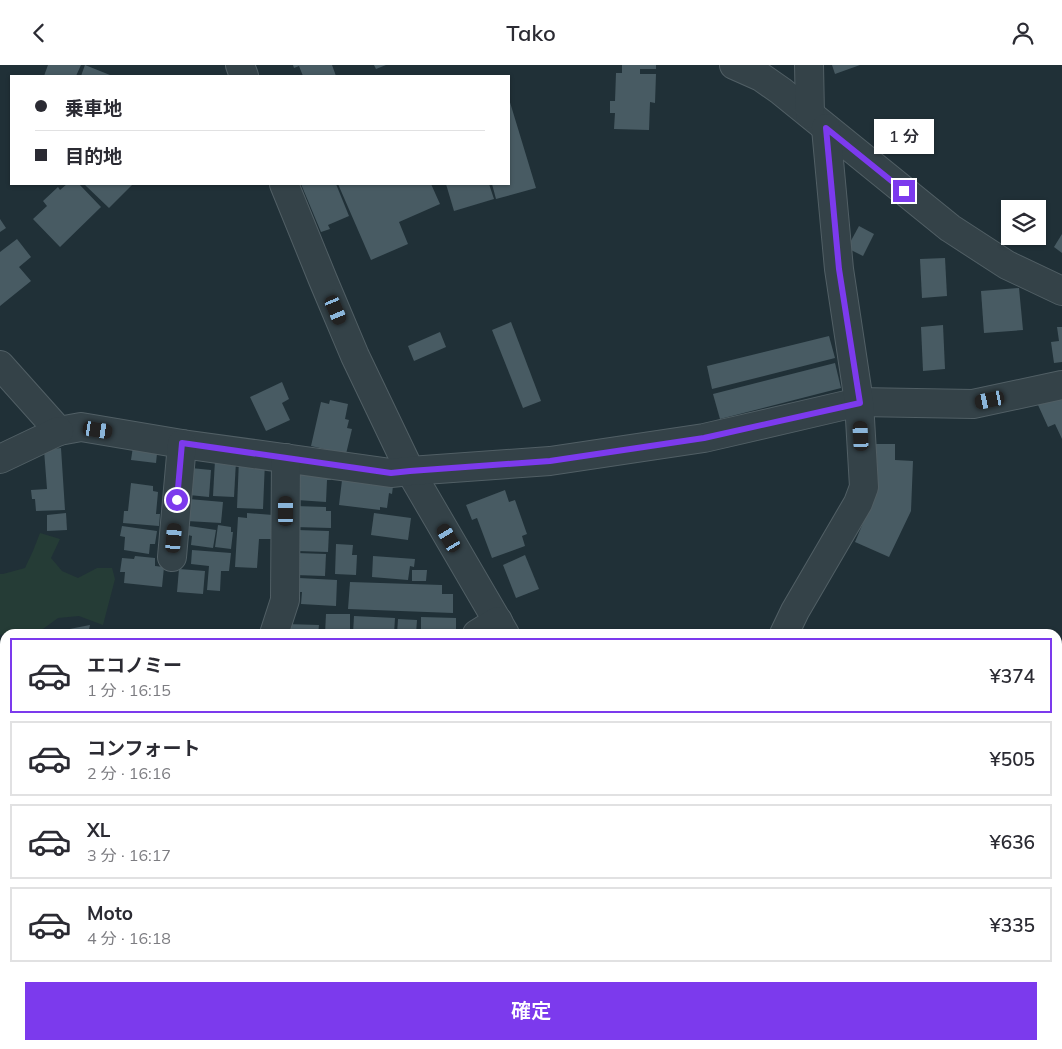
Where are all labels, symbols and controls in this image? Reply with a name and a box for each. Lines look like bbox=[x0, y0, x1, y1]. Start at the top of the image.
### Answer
icon: back bbox=[25, 19, 53, 47]
text: Tako bbox=[506, 19, 556, 47]
icon: person bbox=[1009, 19, 1037, 47]
text: 乗車地 bbox=[65, 96, 122, 120]
callout: 1 分 bbox=[874, 119, 934, 153]
text: 1 分 bbox=[889, 126, 919, 146]
text: 目的地 bbox=[65, 144, 122, 168]
route end bbox=[893, 180, 915, 202]
map controls bbox=[1001, 200, 1046, 245]
button: layers bbox=[1001, 200, 1046, 245]
car bbox=[323, 293, 348, 327]
car bbox=[973, 390, 1006, 410]
car bbox=[82, 420, 113, 440]
car bbox=[852, 421, 869, 451]
route start bbox=[166, 489, 188, 511]
car bbox=[278, 496, 293, 526]
car bbox=[434, 521, 463, 555]
car bbox=[165, 522, 182, 554]
icon: car bbox=[27, 653, 72, 698]
text: エコノミー bbox=[87, 653, 182, 677]
text: ¥374 bbox=[989, 664, 1035, 688]
text: 1 分 · 16:15 bbox=[87, 680, 171, 700]
icon: car bbox=[27, 736, 72, 781]
text: コンフォート bbox=[87, 736, 200, 760]
text: ¥505 bbox=[989, 747, 1035, 771]
text: 2 分 · 16:16 bbox=[87, 763, 171, 783]
text: XL bbox=[87, 818, 110, 842]
icon: car bbox=[27, 819, 72, 864]
text: ¥636 bbox=[989, 830, 1035, 854]
text: 3 分 · 16:17 bbox=[87, 845, 171, 865]
text: Moto bbox=[87, 901, 133, 925]
icon: car bbox=[27, 902, 72, 947]
text: ¥335 bbox=[989, 913, 1035, 937]
text: 4 分 · 16:18 bbox=[87, 928, 171, 948]
button: 確定 bbox=[25, 982, 1037, 1040]

